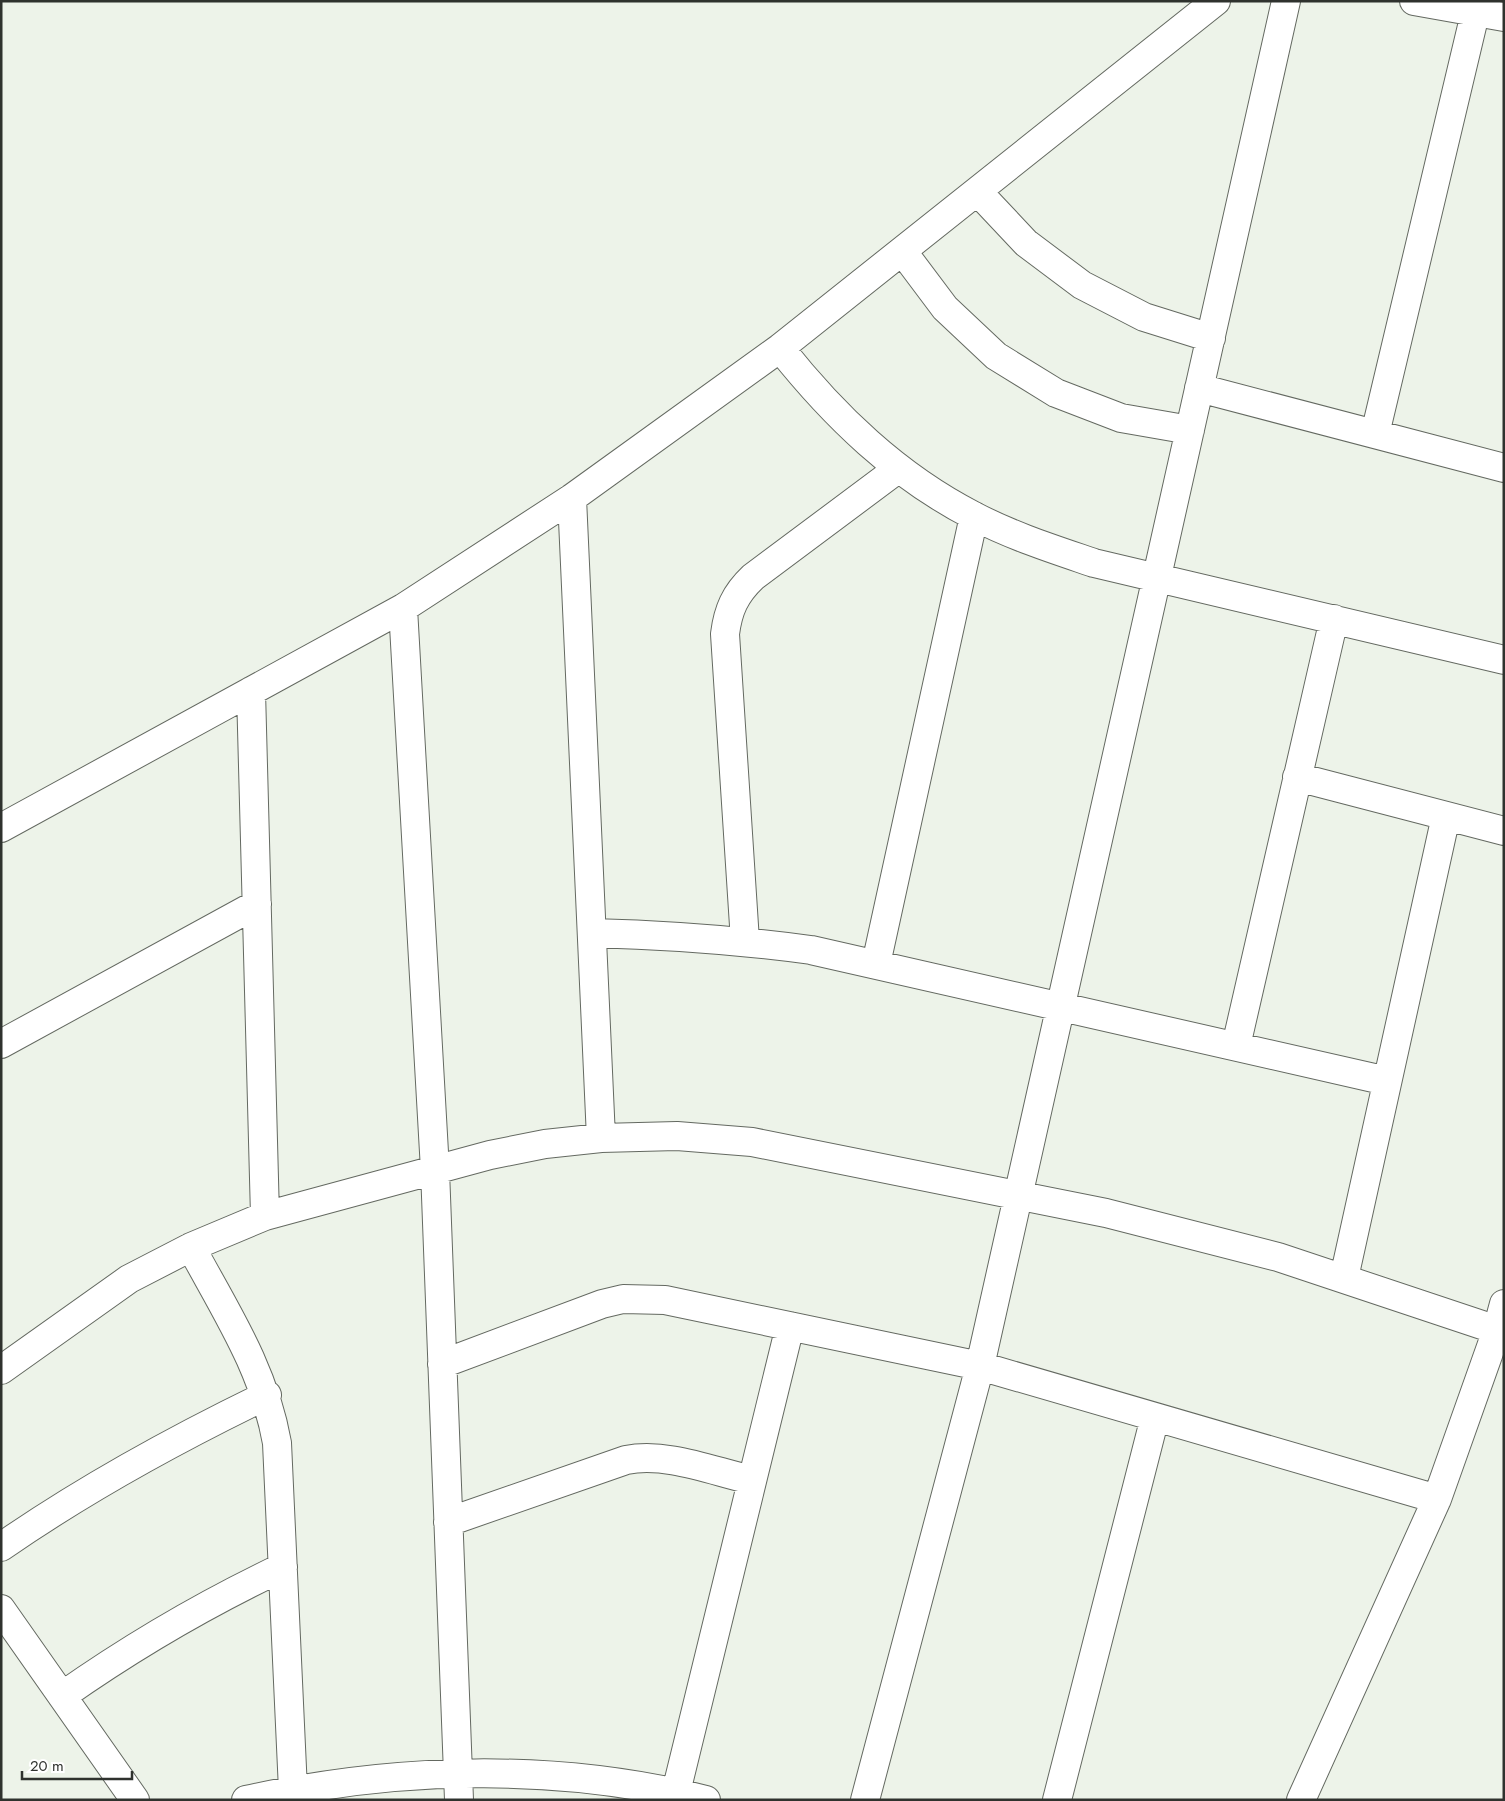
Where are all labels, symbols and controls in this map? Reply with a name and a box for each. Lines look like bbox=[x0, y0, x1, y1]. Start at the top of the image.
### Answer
scale bar bbox=[22, 1748, 132, 1780]
text: 20 m bbox=[30, 1755, 64, 1777]

